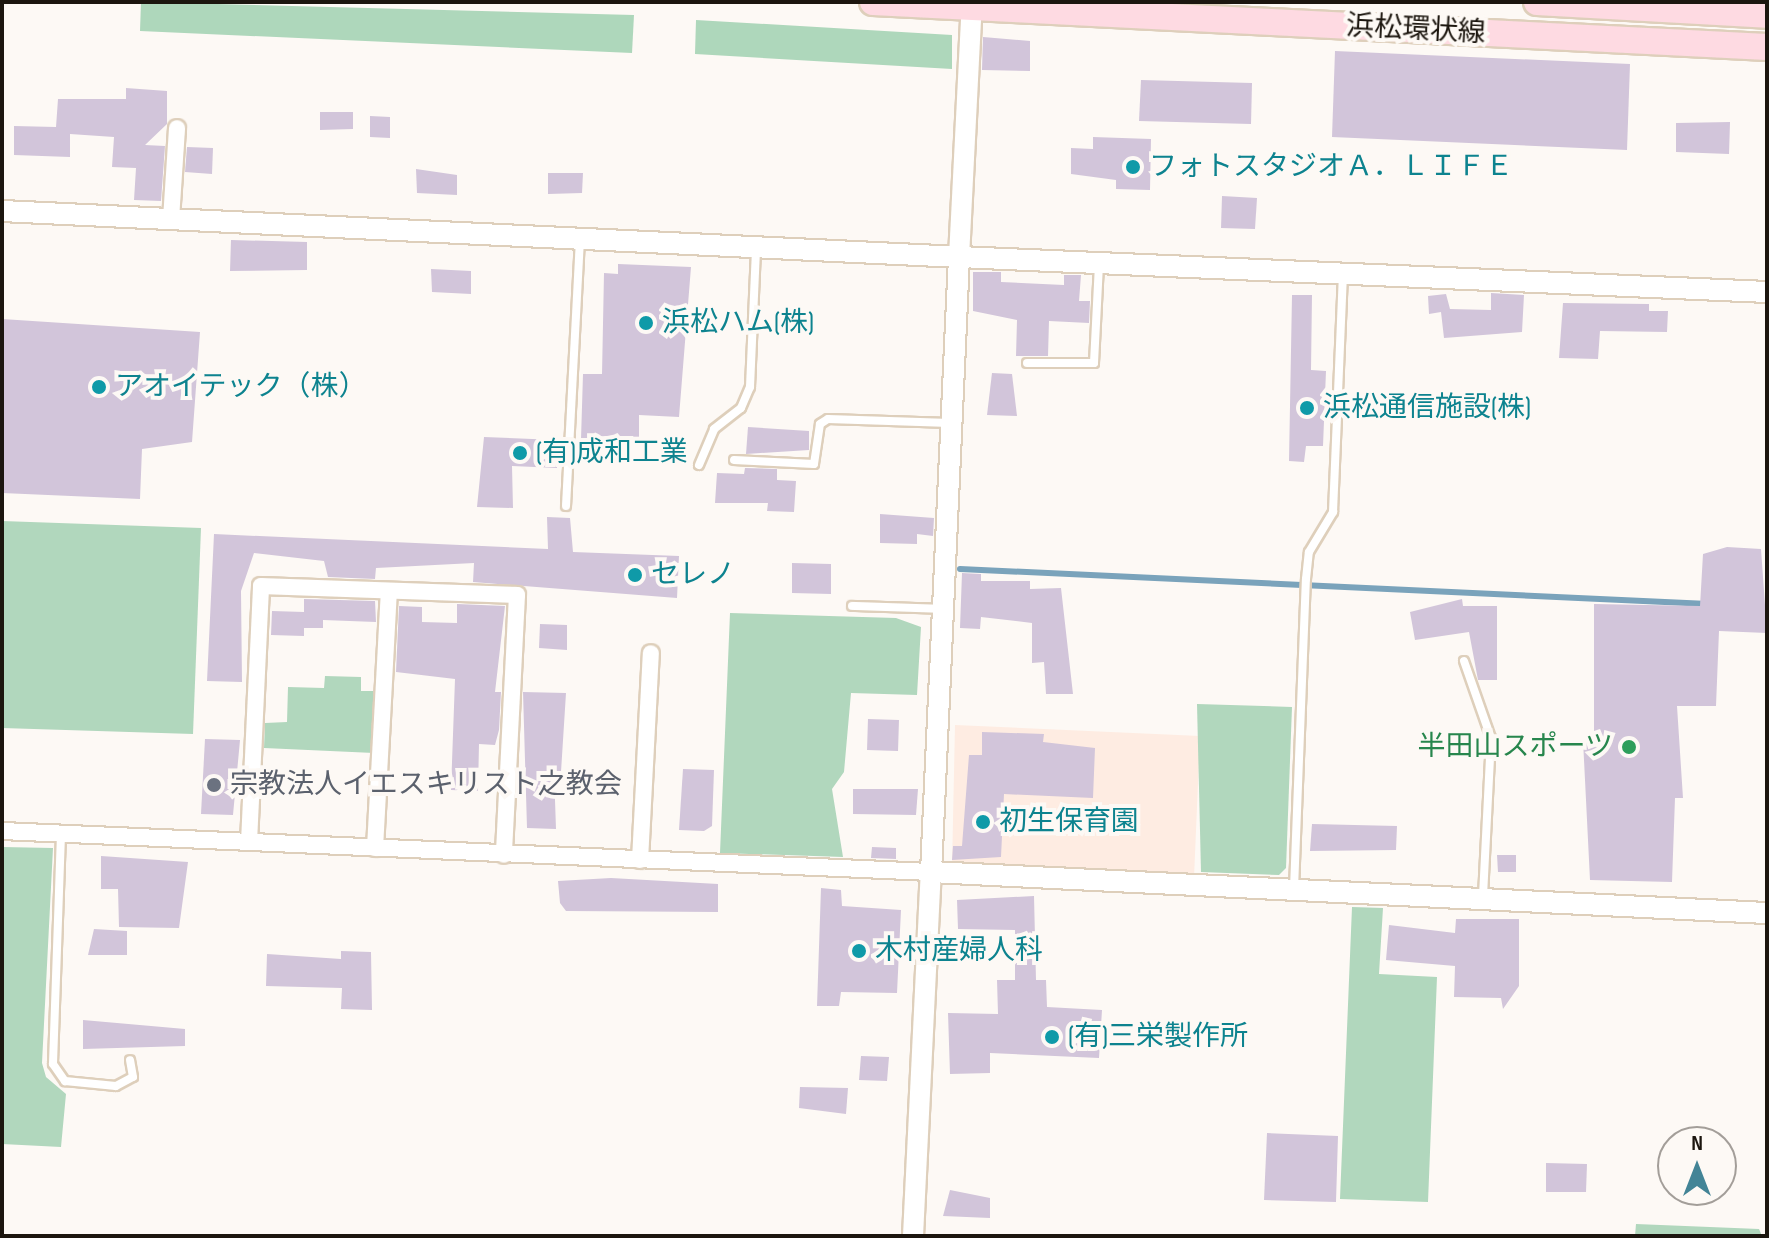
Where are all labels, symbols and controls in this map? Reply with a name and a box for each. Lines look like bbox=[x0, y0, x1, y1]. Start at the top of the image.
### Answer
street label: 浜松環状線 bbox=[1345, 10, 1487, 50]
place label: フォトスタジオＡ．ＬＩＦＥ bbox=[1149, 150, 1513, 184]
marker: フォトスタジオＡ．ＬＩＦＥ bbox=[1124, 158, 1142, 176]
place label: 浜松ハム(株) bbox=[662, 306, 814, 340]
marker: 浜松ハム(株) bbox=[637, 314, 655, 332]
place label: アオイテック（株） bbox=[115, 370, 367, 404]
marker: アオイテック（株） bbox=[90, 378, 108, 396]
place label: 浜松通信施設(株) bbox=[1323, 391, 1531, 425]
marker: 浜松通信施設(株) bbox=[1298, 399, 1316, 417]
place label: (有)成和工業 bbox=[536, 436, 688, 470]
marker: (有)成和工業 bbox=[511, 444, 529, 462]
place label: セレノ bbox=[651, 558, 735, 592]
marker: セレノ bbox=[626, 566, 644, 584]
place label: 半田山スポーツ bbox=[1417, 730, 1613, 764]
marker: 半田山スポーツ bbox=[1620, 738, 1638, 756]
place label: 宗教法人イエスキリスト之教会 bbox=[230, 768, 622, 802]
marker: 宗教法人イエスキリスト之教会 bbox=[205, 776, 223, 794]
place label: 初生保育園 bbox=[999, 805, 1139, 839]
marker: 初生保育園 bbox=[974, 813, 992, 831]
place label: 木村産婦人科 bbox=[875, 934, 1043, 968]
marker: 木村産婦人科 bbox=[850, 942, 868, 960]
place label: (有)三栄製作所 bbox=[1068, 1020, 1248, 1054]
marker: (有)三栄製作所 bbox=[1043, 1028, 1061, 1046]
north arrow bbox=[1657, 1126, 1737, 1206]
text: N bbox=[1691, 1130, 1703, 1157]

